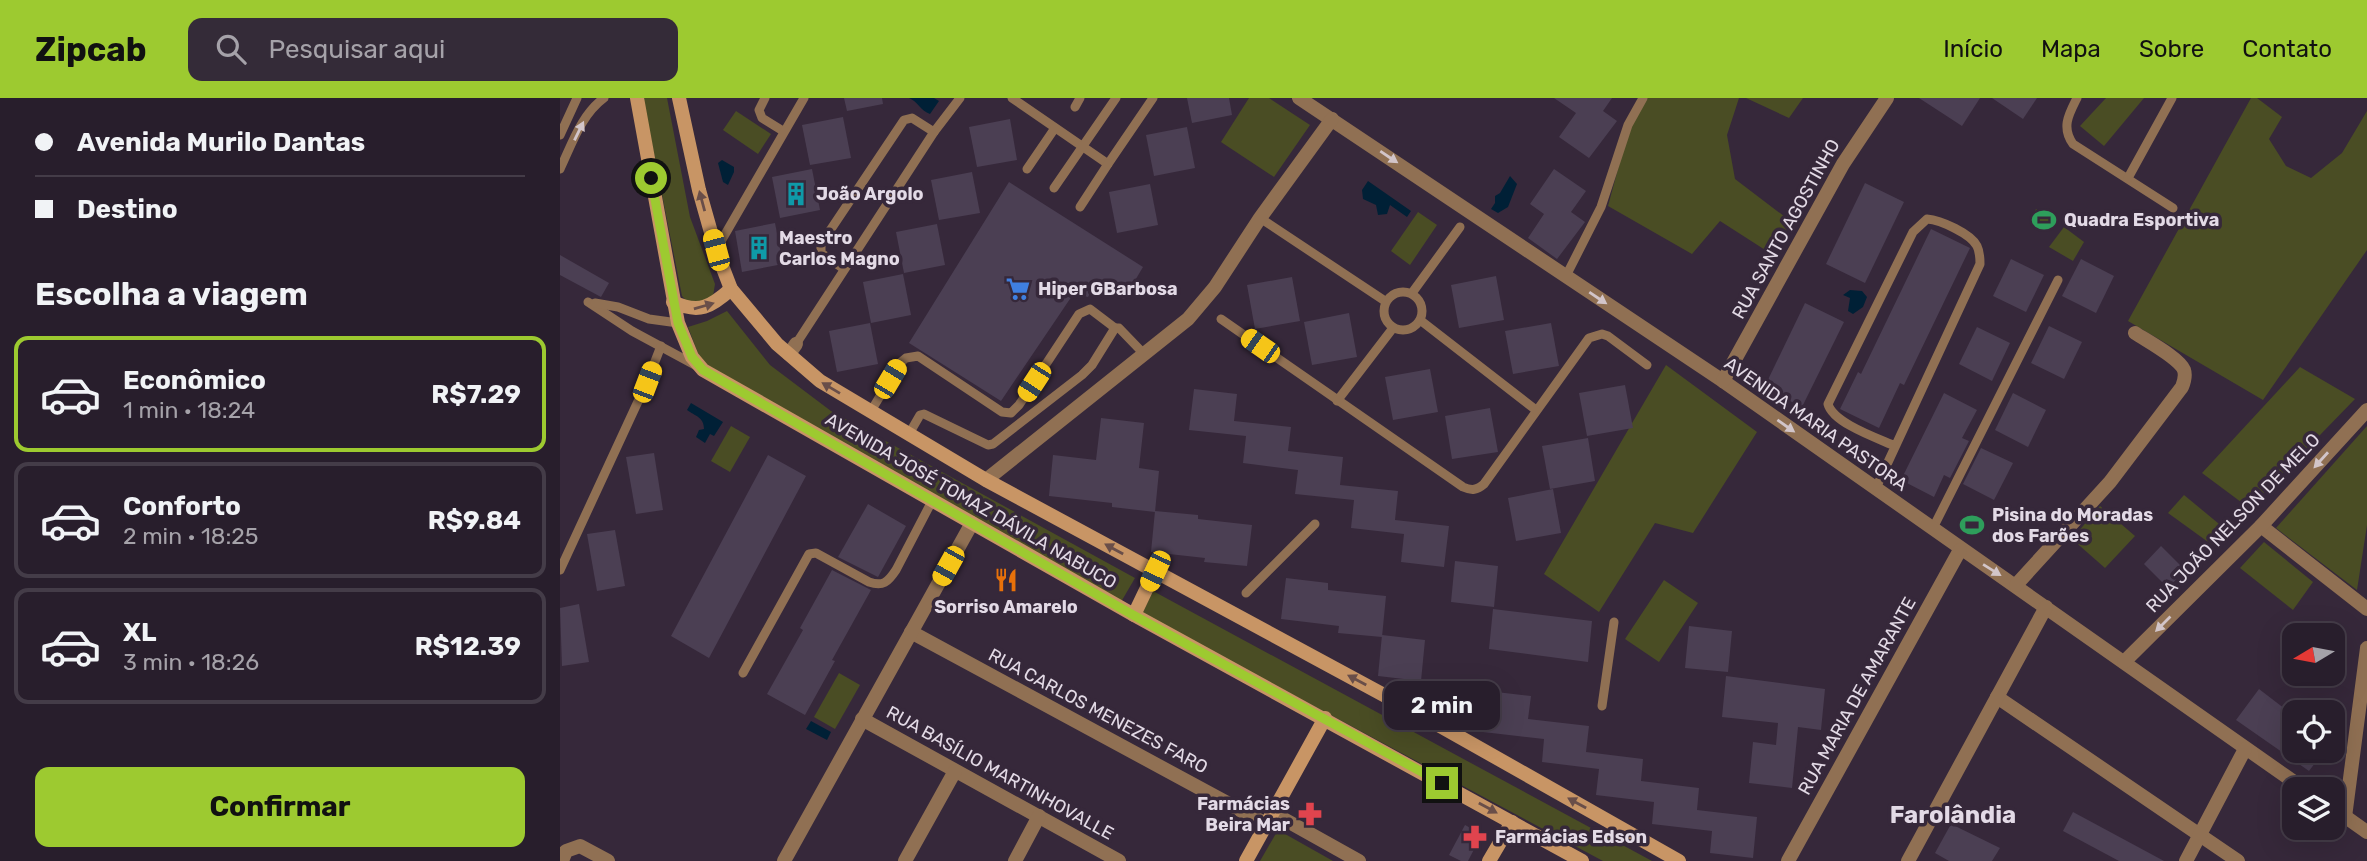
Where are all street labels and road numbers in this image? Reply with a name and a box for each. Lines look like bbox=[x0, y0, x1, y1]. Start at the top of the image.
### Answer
street label: RUA SANTO AGOSTINHO bbox=[1727, 135, 1845, 323]
street label: AVENIDA MARIA PASTORA bbox=[1720, 352, 1912, 496]
street label: AVENIDA JOSÉ TOMAZ DÁVILA NABUCO bbox=[821, 408, 1121, 594]
street label: RUA JOÃO NELSON DE MELO bbox=[2141, 429, 2325, 617]
street label: RUA MARIA DE AMARANTE bbox=[1793, 593, 1921, 799]
street label: RUA CARLOS MENEZES FARO bbox=[985, 644, 1211, 778]
street label: RUA BASÍLIO MARTINHOVALLE bbox=[883, 701, 1117, 845]

